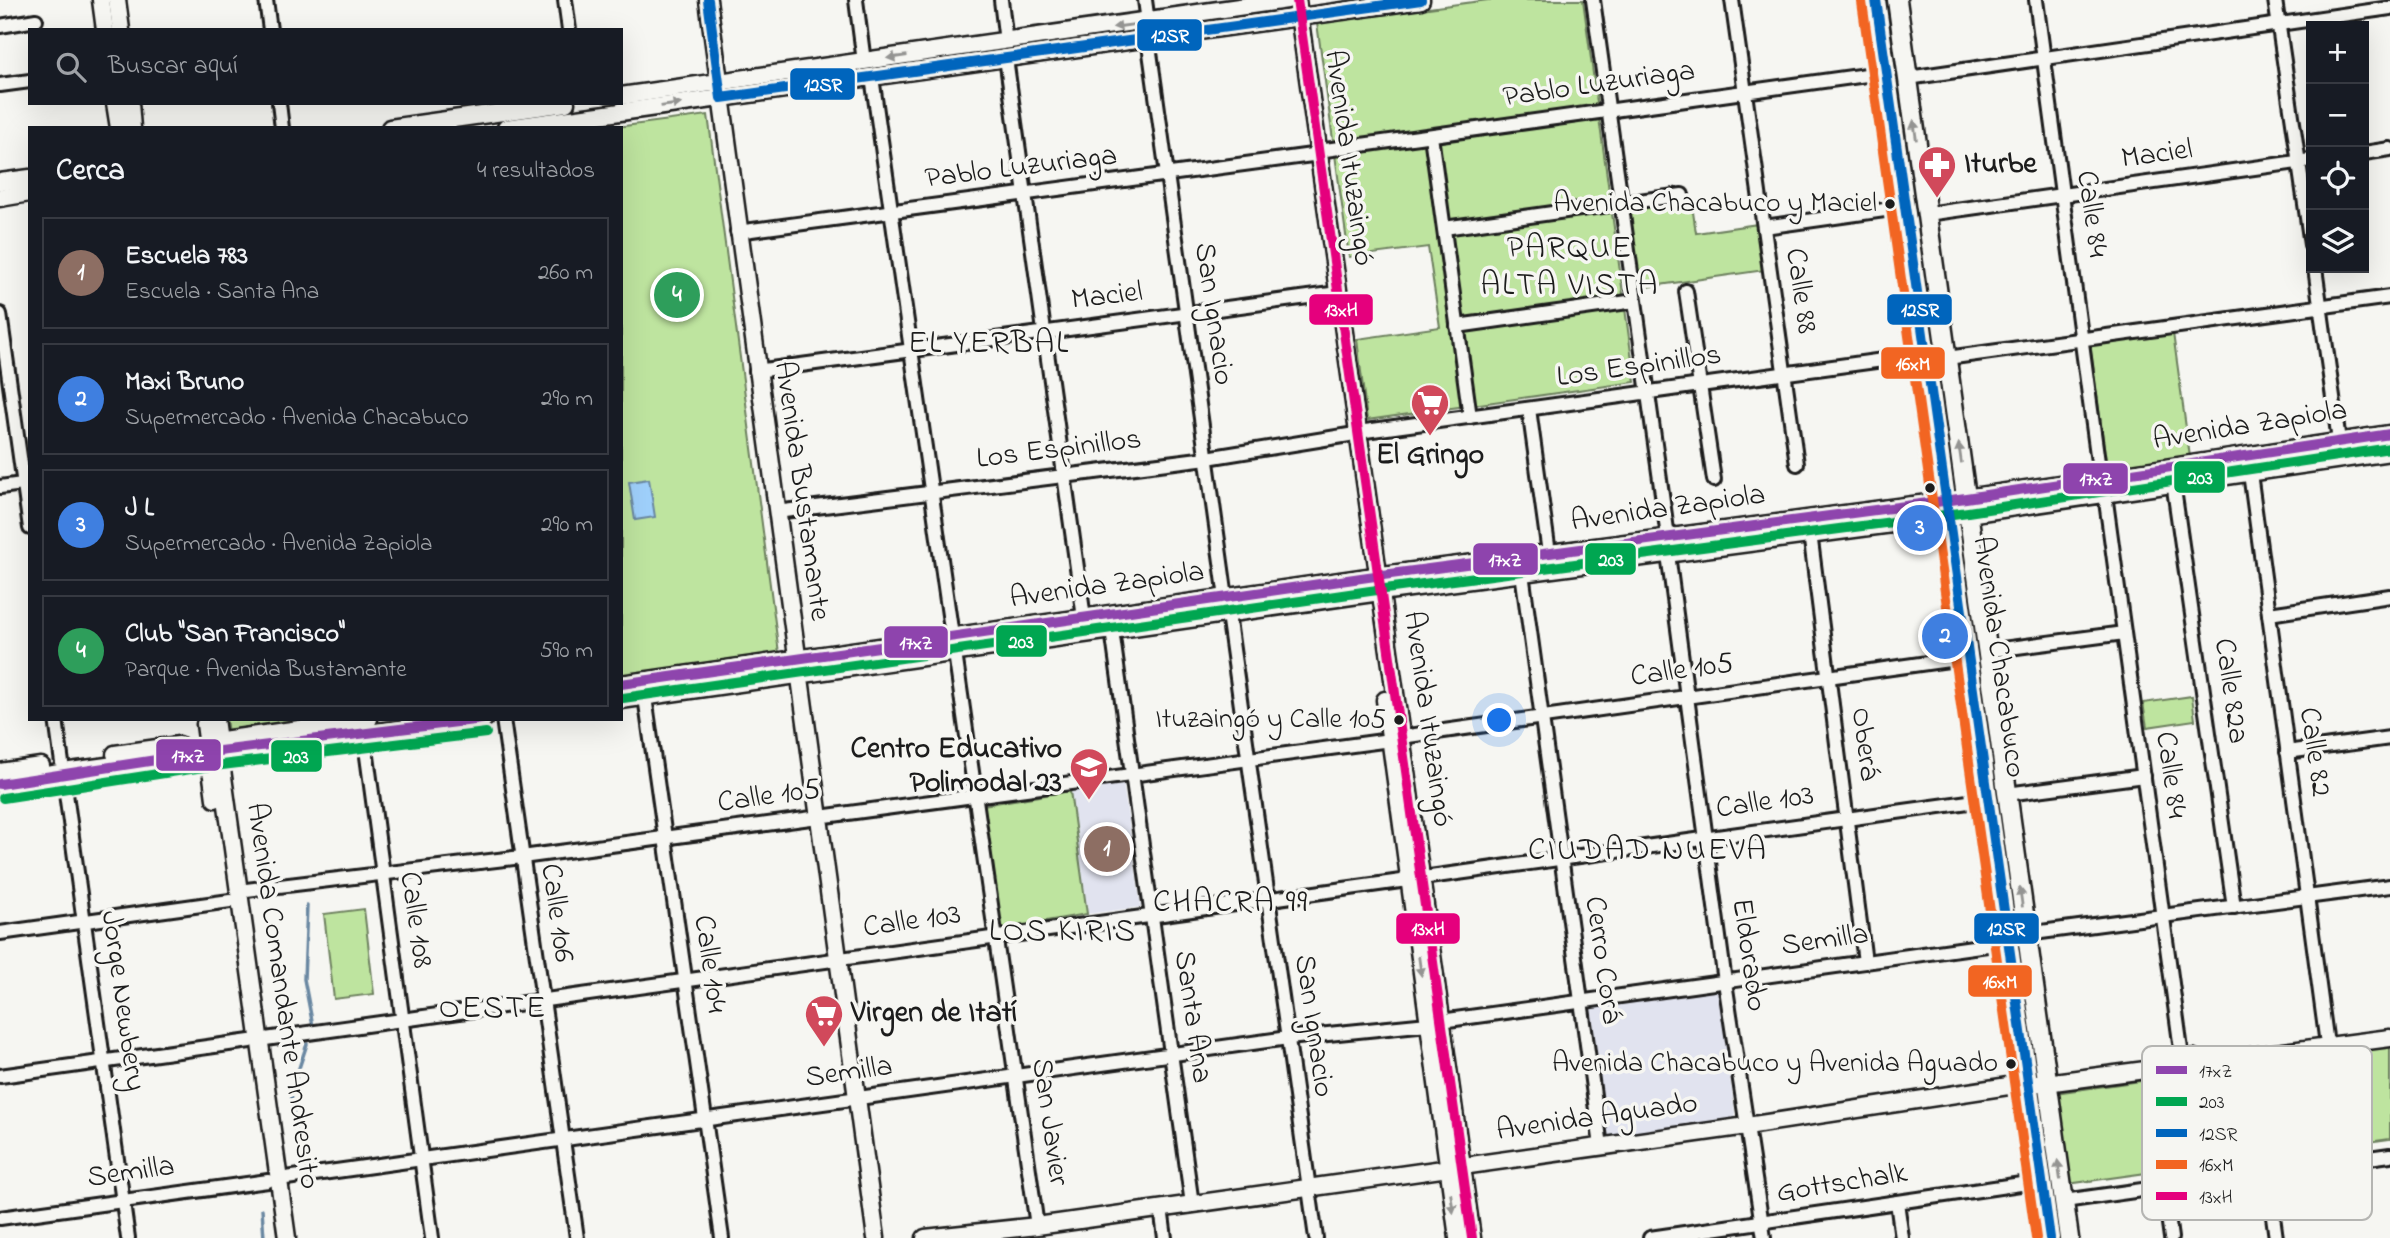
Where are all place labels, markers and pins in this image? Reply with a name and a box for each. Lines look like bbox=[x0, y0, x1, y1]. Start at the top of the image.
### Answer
place label: Iturbe bbox=[1964, 143, 2038, 187]
pharmacy icon: Iturbe bbox=[1916, 144, 1958, 199]
place label: Avenida Chacabuco y Maciel bbox=[1553, 184, 1877, 225]
marker: Avenida Chacabuco y Maciel bbox=[1883, 197, 1897, 211]
pin: 4 bbox=[654, 269, 700, 321]
supermarket icon: El Gringo bbox=[1409, 382, 1451, 437]
place label: El Gringo bbox=[1376, 434, 1484, 479]
unlabelled marker bbox=[1923, 481, 1937, 495]
pin: 3 bbox=[1897, 502, 1943, 554]
pin: 2 bbox=[1922, 610, 1968, 662]
place label: Ituzaingó y Calle 105 bbox=[1155, 700, 1386, 741]
marker: Ituzaingó y Calle 105 bbox=[1392, 713, 1406, 727]
place label: Centro Educativo Polimodal 23 bbox=[851, 728, 1062, 806]
school or university icon: Centro Educativo Polimodal 23 bbox=[1068, 746, 1110, 801]
pin: 1 bbox=[1084, 823, 1130, 875]
place label: Virgen de Itatí bbox=[850, 992, 1017, 1037]
supermarket icon: Virgen de Itatí bbox=[803, 993, 845, 1048]
place label: Avenida Chacabuco y Avenida Aguado bbox=[1552, 1044, 1998, 1085]
marker: Avenida Chacabuco y Avenida Aguado bbox=[2004, 1057, 2018, 1071]

